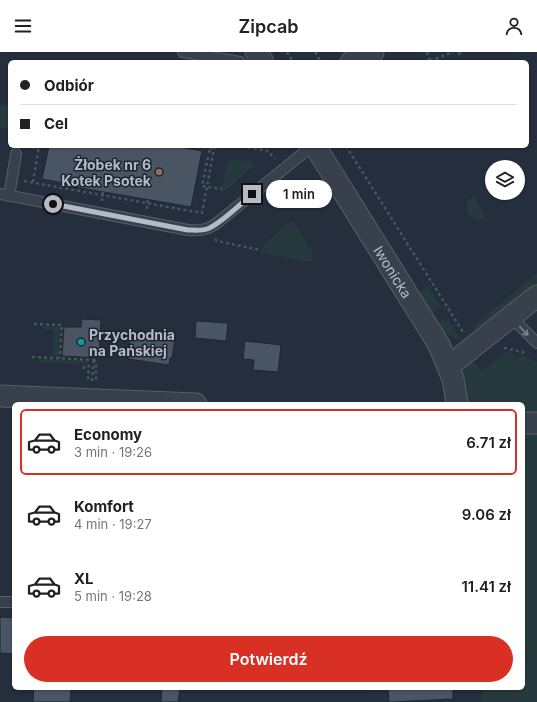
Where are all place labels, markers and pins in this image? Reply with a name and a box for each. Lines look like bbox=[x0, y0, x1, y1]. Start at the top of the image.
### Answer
place label: Żłobek nr 6 Kotek Psotek bbox=[61, 155, 152, 189]
marker: Żłobek nr 6 Kotek Psotek bbox=[154, 167, 164, 177]
place label: Przychodnia na Pańskiej bbox=[89, 326, 175, 359]
marker: Przychodnia na Pańskiej bbox=[76, 337, 86, 347]

